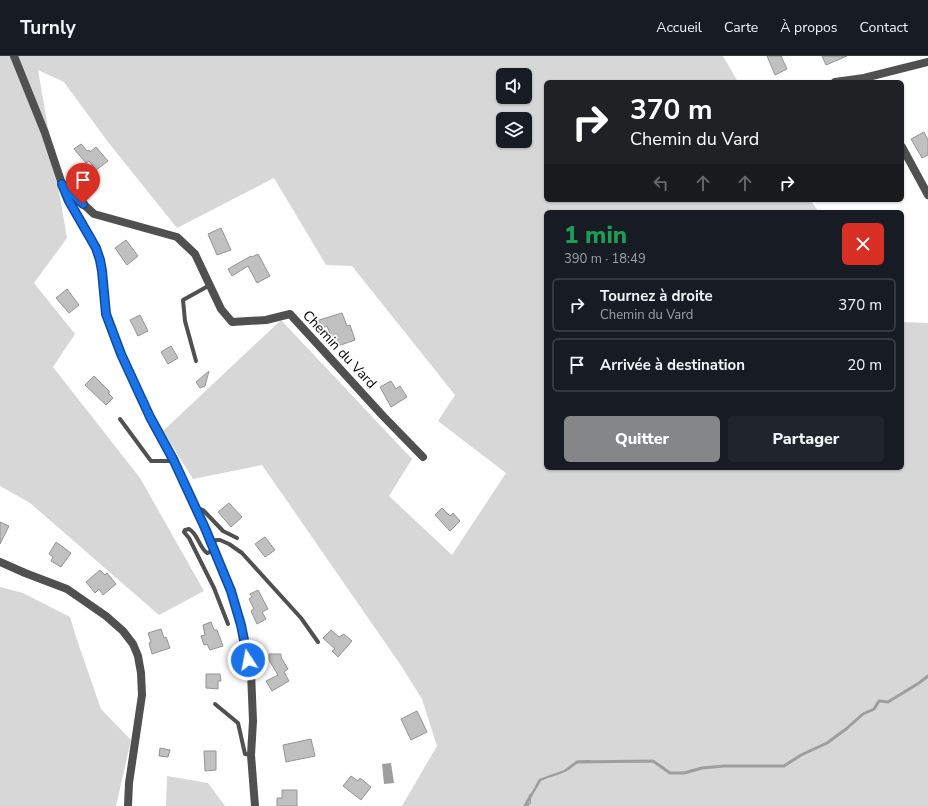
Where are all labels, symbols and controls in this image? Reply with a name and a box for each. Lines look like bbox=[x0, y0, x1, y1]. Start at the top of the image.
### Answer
text: Turnly bbox=[20, 15, 76, 41]
text: Accueil bbox=[656, 18, 702, 37]
text: Carte bbox=[724, 18, 758, 37]
text: À propos bbox=[780, 18, 838, 37]
text: Contact bbox=[860, 18, 908, 37]
map controls bbox=[496, 68, 532, 148]
button: sound bbox=[496, 68, 532, 104]
text: 370 m bbox=[630, 91, 713, 129]
icon: right bbox=[564, 96, 616, 148]
button: layers bbox=[496, 112, 532, 148]
text: Chemin du Vard bbox=[630, 127, 759, 151]
pin bbox=[66, 163, 100, 204]
icon: arrive bbox=[72, 169, 94, 191]
icon: left bbox=[650, 172, 672, 194]
icon: ahead bbox=[692, 172, 714, 194]
icon: ahead bbox=[734, 172, 756, 194]
icon: right bbox=[776, 172, 798, 194]
text: 1 min bbox=[564, 219, 627, 251]
button: close bbox=[842, 223, 884, 265]
text: 390 m · 18:49 bbox=[564, 250, 646, 268]
text: Tournez à droite bbox=[600, 286, 713, 306]
icon: right bbox=[566, 294, 588, 316]
text: 370 m bbox=[838, 295, 882, 315]
street label: Chemin du Vard bbox=[298, 306, 381, 393]
text: Chemin du Vard bbox=[600, 306, 693, 324]
icon: arrive bbox=[566, 354, 588, 376]
text: Arrivée à destination bbox=[600, 355, 745, 375]
text: 20 m bbox=[847, 355, 882, 375]
button: Quitter bbox=[564, 416, 720, 462]
button: Partager bbox=[728, 416, 884, 462]
position arrow bbox=[227, 639, 269, 681]

